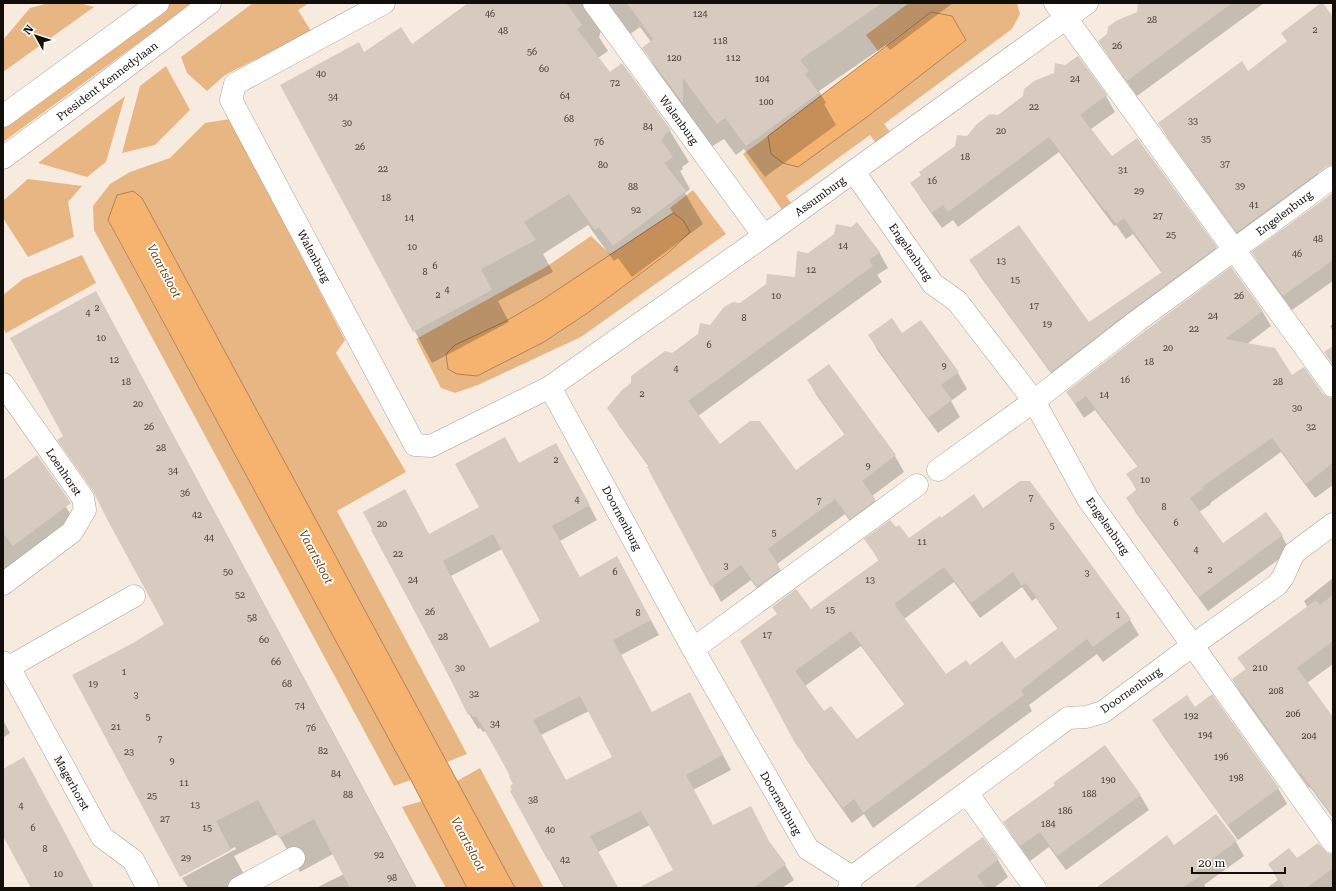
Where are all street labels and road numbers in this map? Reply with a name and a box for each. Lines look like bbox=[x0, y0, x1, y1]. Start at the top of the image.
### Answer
street label: President Kennedylaan bbox=[54, 39, 160, 124]
street label: Walenburg bbox=[656, 93, 701, 148]
street label: Assumburg bbox=[792, 173, 849, 219]
street label: Engelenburg bbox=[1254, 188, 1316, 239]
street label: Engelenburg bbox=[886, 221, 936, 284]
street label: Walenburg bbox=[294, 228, 333, 285]
street label: Loenhorst bbox=[43, 446, 84, 498]
street label: Doornenburg bbox=[599, 484, 644, 553]
street label: Engelenburg bbox=[1083, 495, 1133, 558]
street label: Doornenburg bbox=[1098, 664, 1165, 716]
street label: Magerhorst bbox=[51, 754, 92, 813]
street label: Doornenburg bbox=[757, 769, 804, 838]

